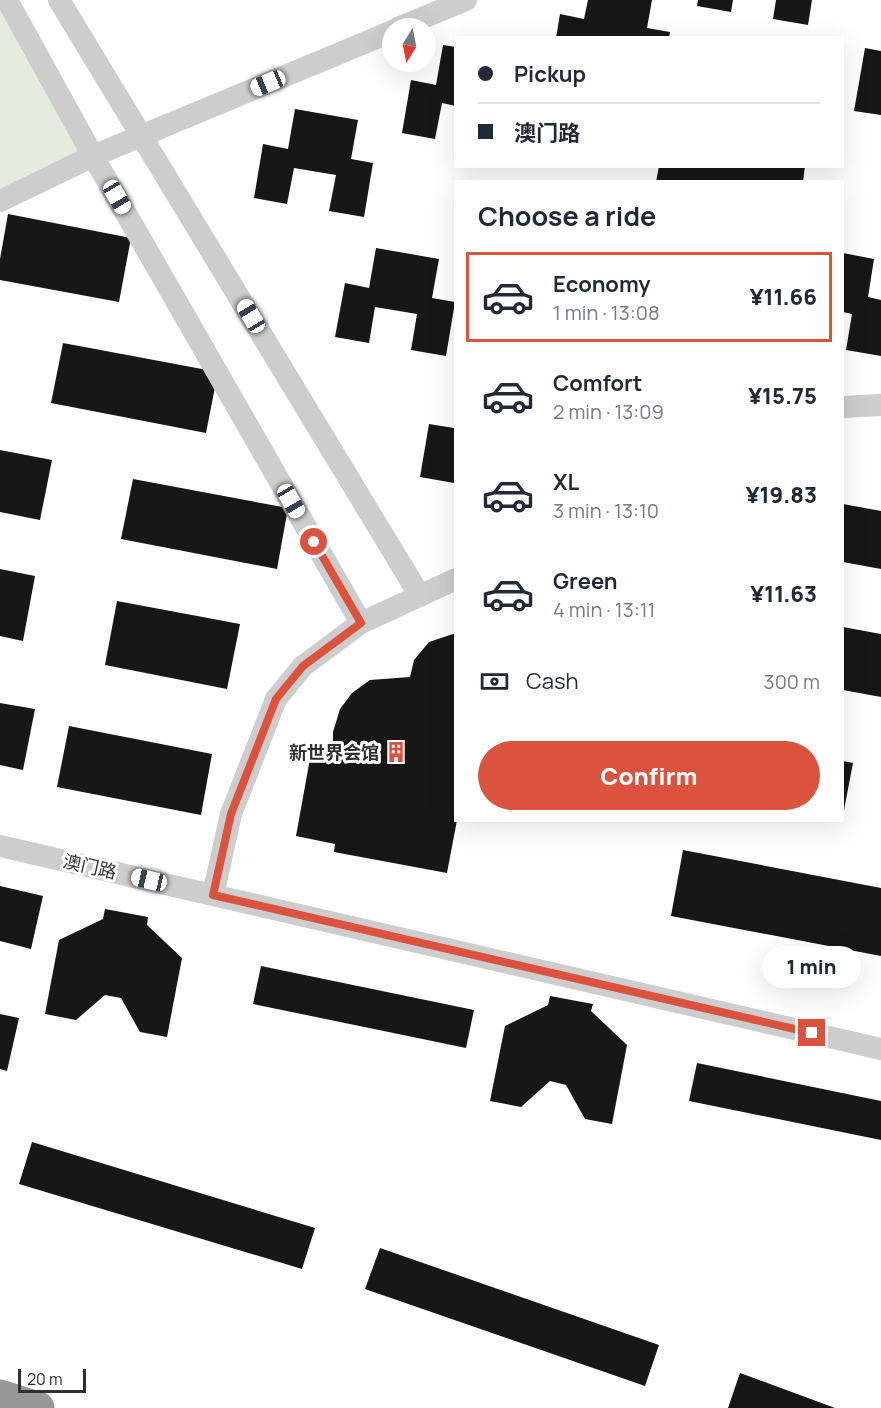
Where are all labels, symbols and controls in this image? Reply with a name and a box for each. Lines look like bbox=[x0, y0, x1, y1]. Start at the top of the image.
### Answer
north arrow bbox=[382, 18, 436, 72]
map controls bbox=[382, 18, 436, 72]
text: Pickup bbox=[514, 59, 586, 89]
car bbox=[248, 68, 288, 98]
text: 澳门路 bbox=[514, 118, 580, 148]
car bbox=[100, 177, 134, 217]
text: Choose a ride bbox=[478, 197, 656, 234]
text: Economy bbox=[553, 269, 651, 299]
icon: car bbox=[481, 270, 535, 324]
text: ¥11.66 bbox=[750, 282, 817, 312]
car bbox=[234, 296, 268, 336]
text: 1 min · 13:08 bbox=[553, 299, 660, 326]
text: Comfort bbox=[553, 368, 642, 398]
icon: car bbox=[481, 369, 535, 423]
text: ¥15.75 bbox=[748, 381, 817, 411]
text: 2 min · 13:09 bbox=[553, 398, 664, 425]
text: XL bbox=[553, 467, 579, 497]
icon: car bbox=[481, 468, 535, 522]
text: ¥19.83 bbox=[746, 480, 817, 510]
car bbox=[274, 481, 308, 521]
text: 3 min · 13:10 bbox=[553, 497, 659, 524]
route start bbox=[300, 528, 327, 555]
text: Green bbox=[553, 566, 618, 596]
icon: car bbox=[481, 567, 535, 621]
text: ¥11.63 bbox=[750, 579, 817, 609]
text: 4 min · 13:11 bbox=[553, 596, 655, 623]
icon: cash bbox=[478, 665, 511, 698]
text: Cash bbox=[526, 666, 579, 696]
text: 300 m bbox=[764, 668, 820, 695]
place label: 新世界会馆 bbox=[289, 740, 379, 764]
building icon: 新世界会馆 bbox=[384, 740, 408, 764]
button: Confirm bbox=[478, 741, 820, 810]
street label: 澳门路 bbox=[61, 848, 119, 884]
car bbox=[129, 867, 169, 893]
callout: 1 min bbox=[762, 946, 862, 988]
text: 1 min bbox=[786, 953, 837, 980]
route end bbox=[798, 1019, 825, 1046]
scale bar bbox=[18, 1366, 86, 1394]
text: 20 m bbox=[27, 1368, 63, 1390]

